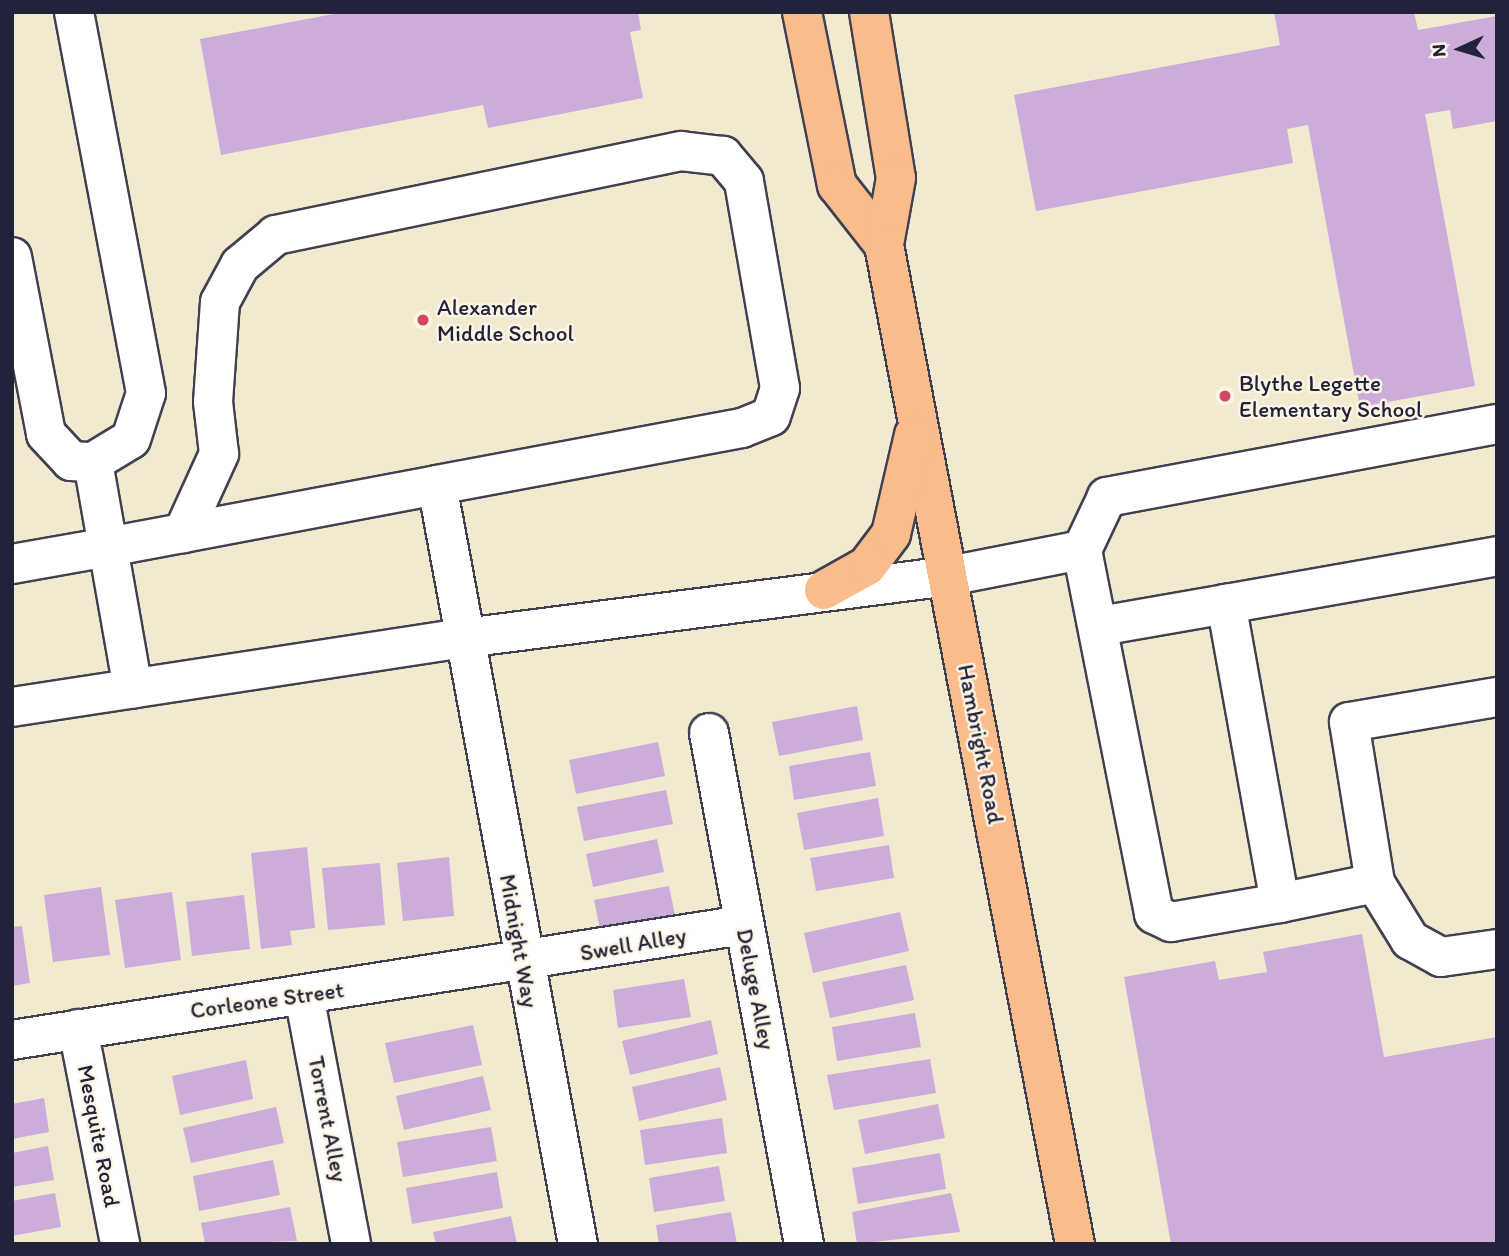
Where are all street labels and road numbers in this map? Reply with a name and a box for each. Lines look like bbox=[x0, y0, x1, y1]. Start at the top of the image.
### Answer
street label: Hambright Road bbox=[952, 662, 1010, 826]
street label: Midnight Way bbox=[494, 873, 544, 1009]
street label: Swell Alley bbox=[578, 921, 688, 967]
street label: Deluge Alley bbox=[731, 926, 781, 1052]
street label: Corleone Street bbox=[188, 976, 346, 1024]
street label: Torrent Alley bbox=[302, 1054, 354, 1184]
street label: Mesquite Road bbox=[72, 1063, 126, 1209]

